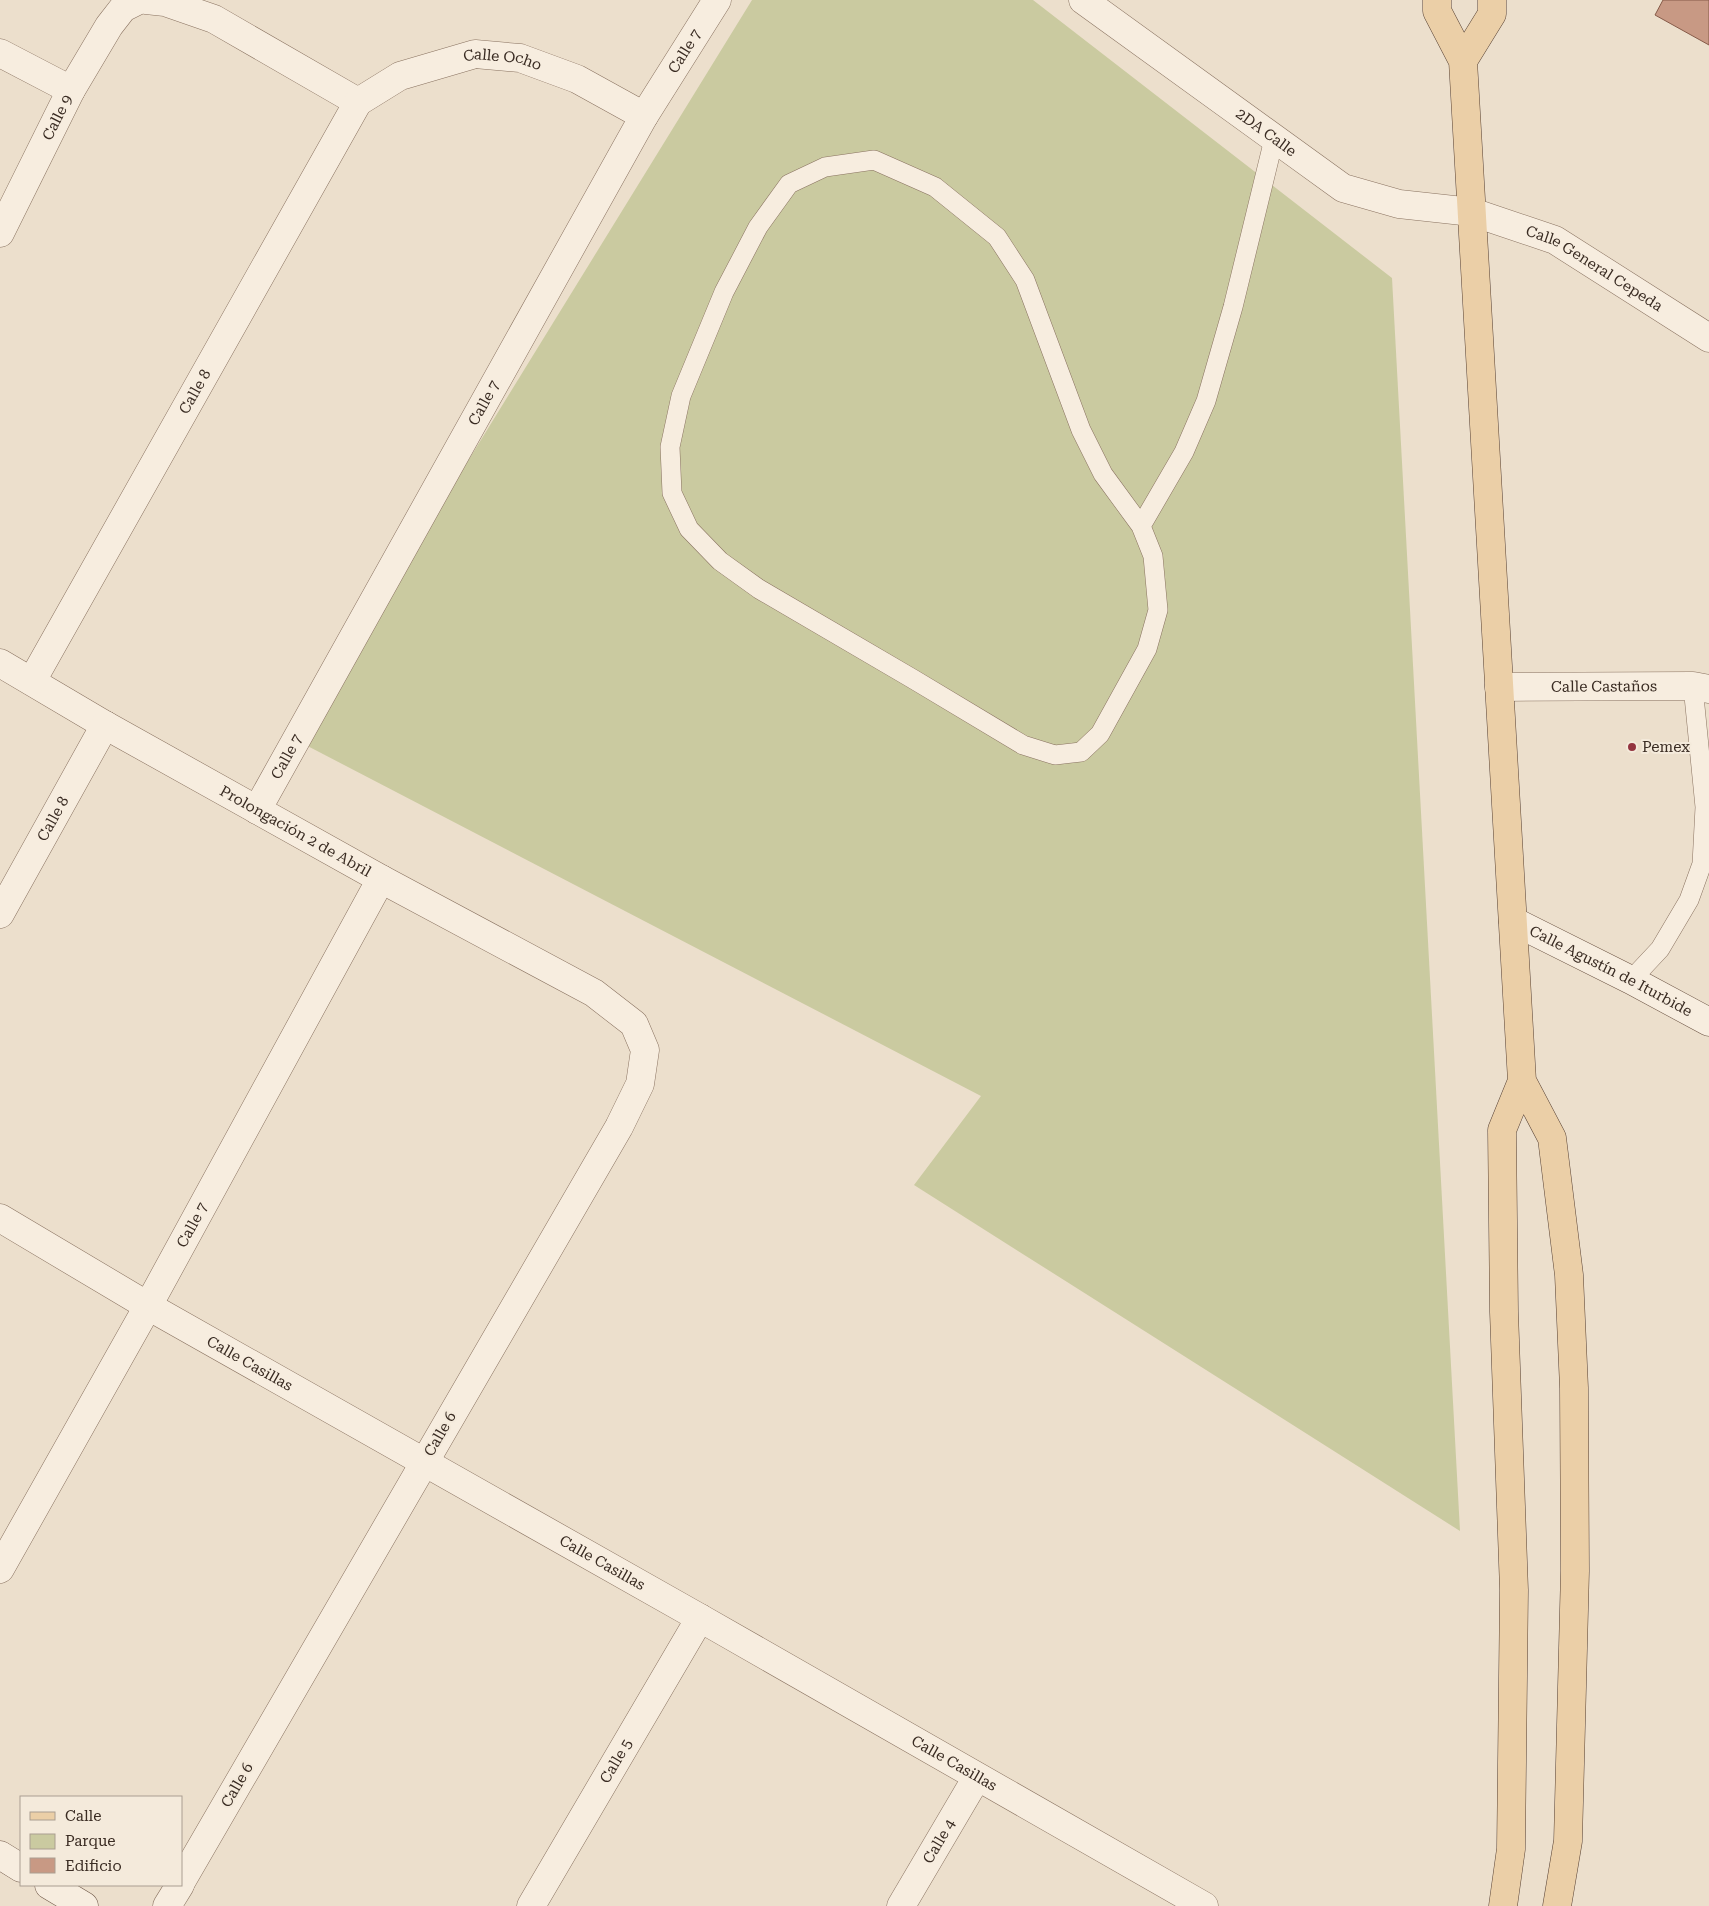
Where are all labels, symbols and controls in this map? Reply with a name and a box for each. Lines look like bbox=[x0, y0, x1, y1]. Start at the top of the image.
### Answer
street label: Calle 7 bbox=[664, 26, 705, 77]
street label: Calle Ocho bbox=[461, 45, 544, 74]
street label: Calle 9 bbox=[38, 92, 76, 143]
street label: 2DA Calle bbox=[1232, 104, 1300, 160]
street label: Calle General Cepeda bbox=[1524, 222, 1666, 315]
street label: Calle 8 bbox=[175, 366, 215, 417]
street label: Calle 7 bbox=[464, 377, 504, 429]
street label: Calle Castaños bbox=[1551, 677, 1657, 696]
street label: Calle 7 bbox=[267, 731, 306, 782]
place label: Pemex bbox=[1642, 738, 1690, 756]
marker: Pemex bbox=[1626, 741, 1638, 753]
street label: Prolongación 2 de Abril bbox=[217, 782, 375, 881]
street label: Calle 8 bbox=[33, 793, 73, 844]
street label: Calle Agustín de Iturbide bbox=[1527, 922, 1695, 1020]
street label: Calle 7 bbox=[173, 1199, 212, 1251]
street label: Calle Casillas bbox=[204, 1332, 296, 1395]
street label: Calle 6 bbox=[420, 1408, 460, 1460]
street label: Calle Casillas bbox=[556, 1531, 648, 1594]
street label: Calle Casillas bbox=[908, 1732, 1000, 1795]
street label: Calle 5 bbox=[596, 1736, 636, 1787]
street label: Calle 6 bbox=[217, 1759, 257, 1811]
legend bbox=[20, 1796, 182, 1886]
text: Calle bbox=[65, 1807, 101, 1825]
street label: Calle 4 bbox=[919, 1815, 959, 1867]
text: Parque bbox=[65, 1832, 116, 1850]
text: Edificio bbox=[65, 1857, 122, 1875]

